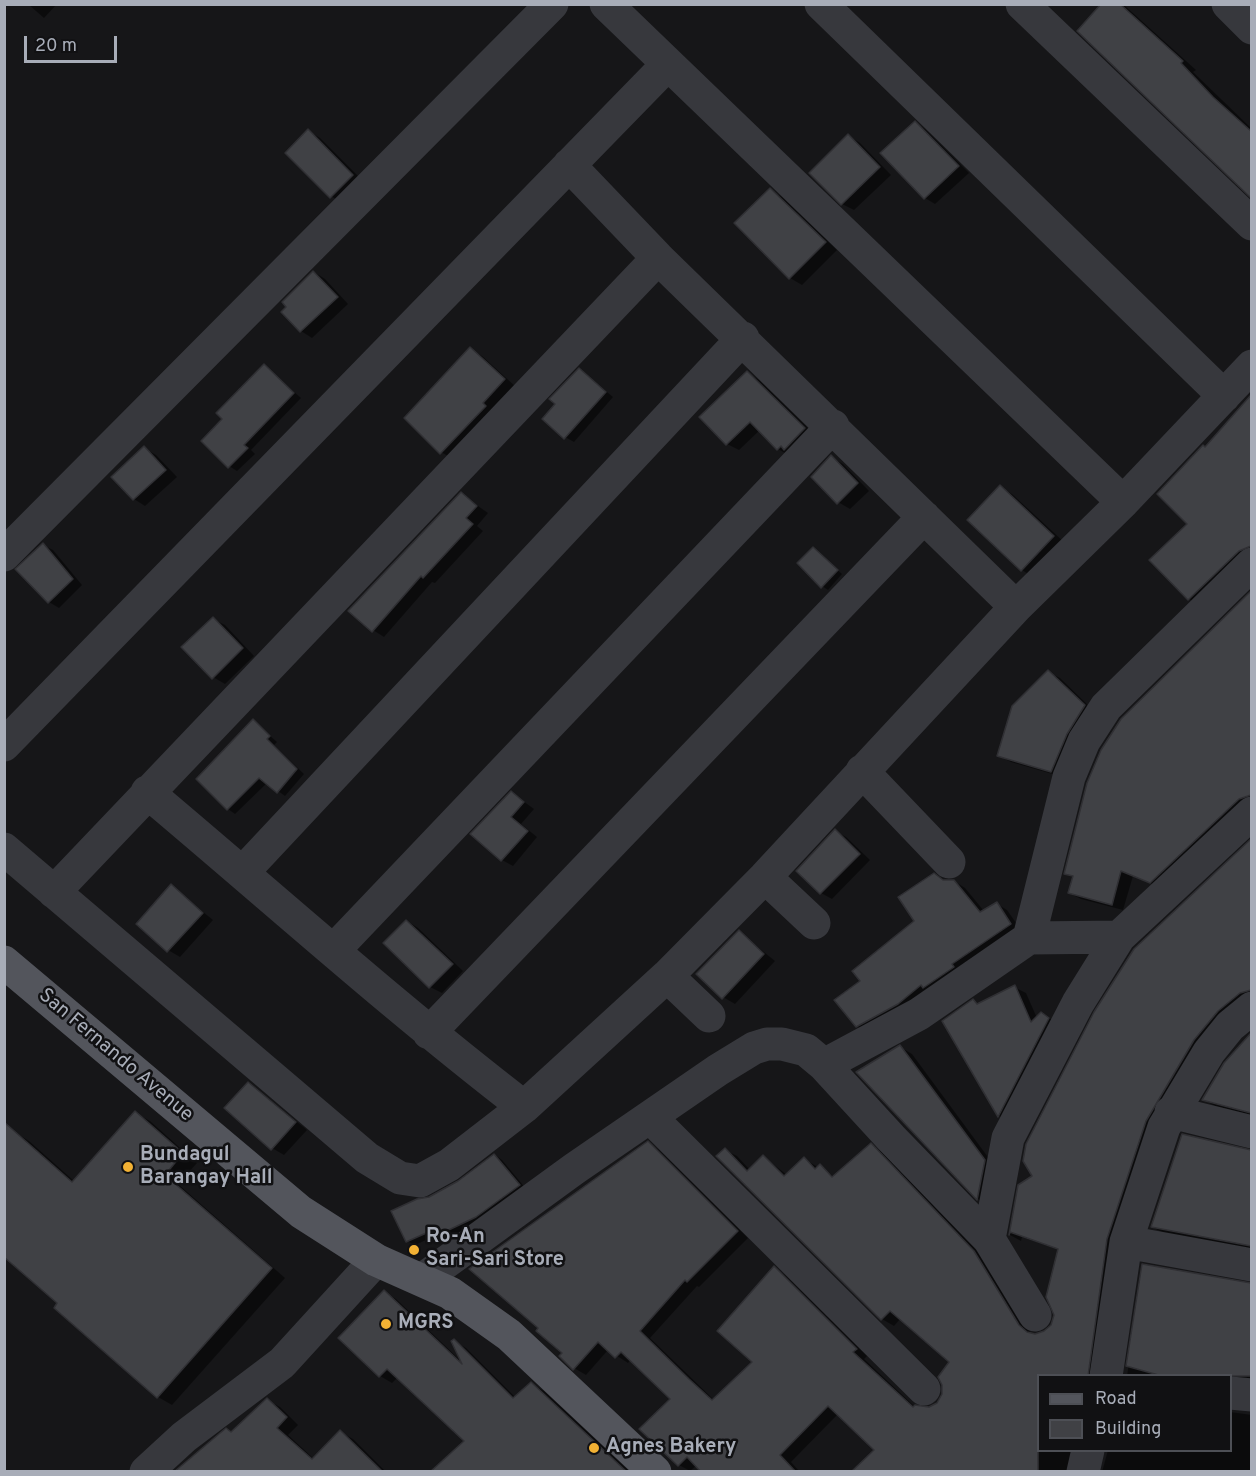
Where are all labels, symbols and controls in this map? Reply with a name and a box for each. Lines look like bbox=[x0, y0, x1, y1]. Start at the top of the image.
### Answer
scale bar bbox=[27, 24, 120, 62]
text: 20 m bbox=[35, 35, 77, 58]
street label: San Fernando Avenue bbox=[33, 984, 197, 1128]
place label: Bundagul Barangay Hall bbox=[140, 1144, 273, 1191]
marker: Bundagul Barangay Hall bbox=[121, 1160, 135, 1174]
place label: Ro-An Sari-Sari Store bbox=[426, 1226, 564, 1273]
marker: Ro-An Sari-Sari Store bbox=[407, 1243, 421, 1257]
place label: MGRS bbox=[398, 1312, 454, 1336]
marker: MGRS bbox=[379, 1317, 393, 1331]
legend bbox=[1037, 1374, 1232, 1452]
text: Road bbox=[1095, 1388, 1137, 1411]
text: Building bbox=[1095, 1418, 1161, 1441]
place label: Agnes Bakery bbox=[606, 1436, 736, 1460]
marker: Agnes Bakery bbox=[587, 1441, 601, 1455]

